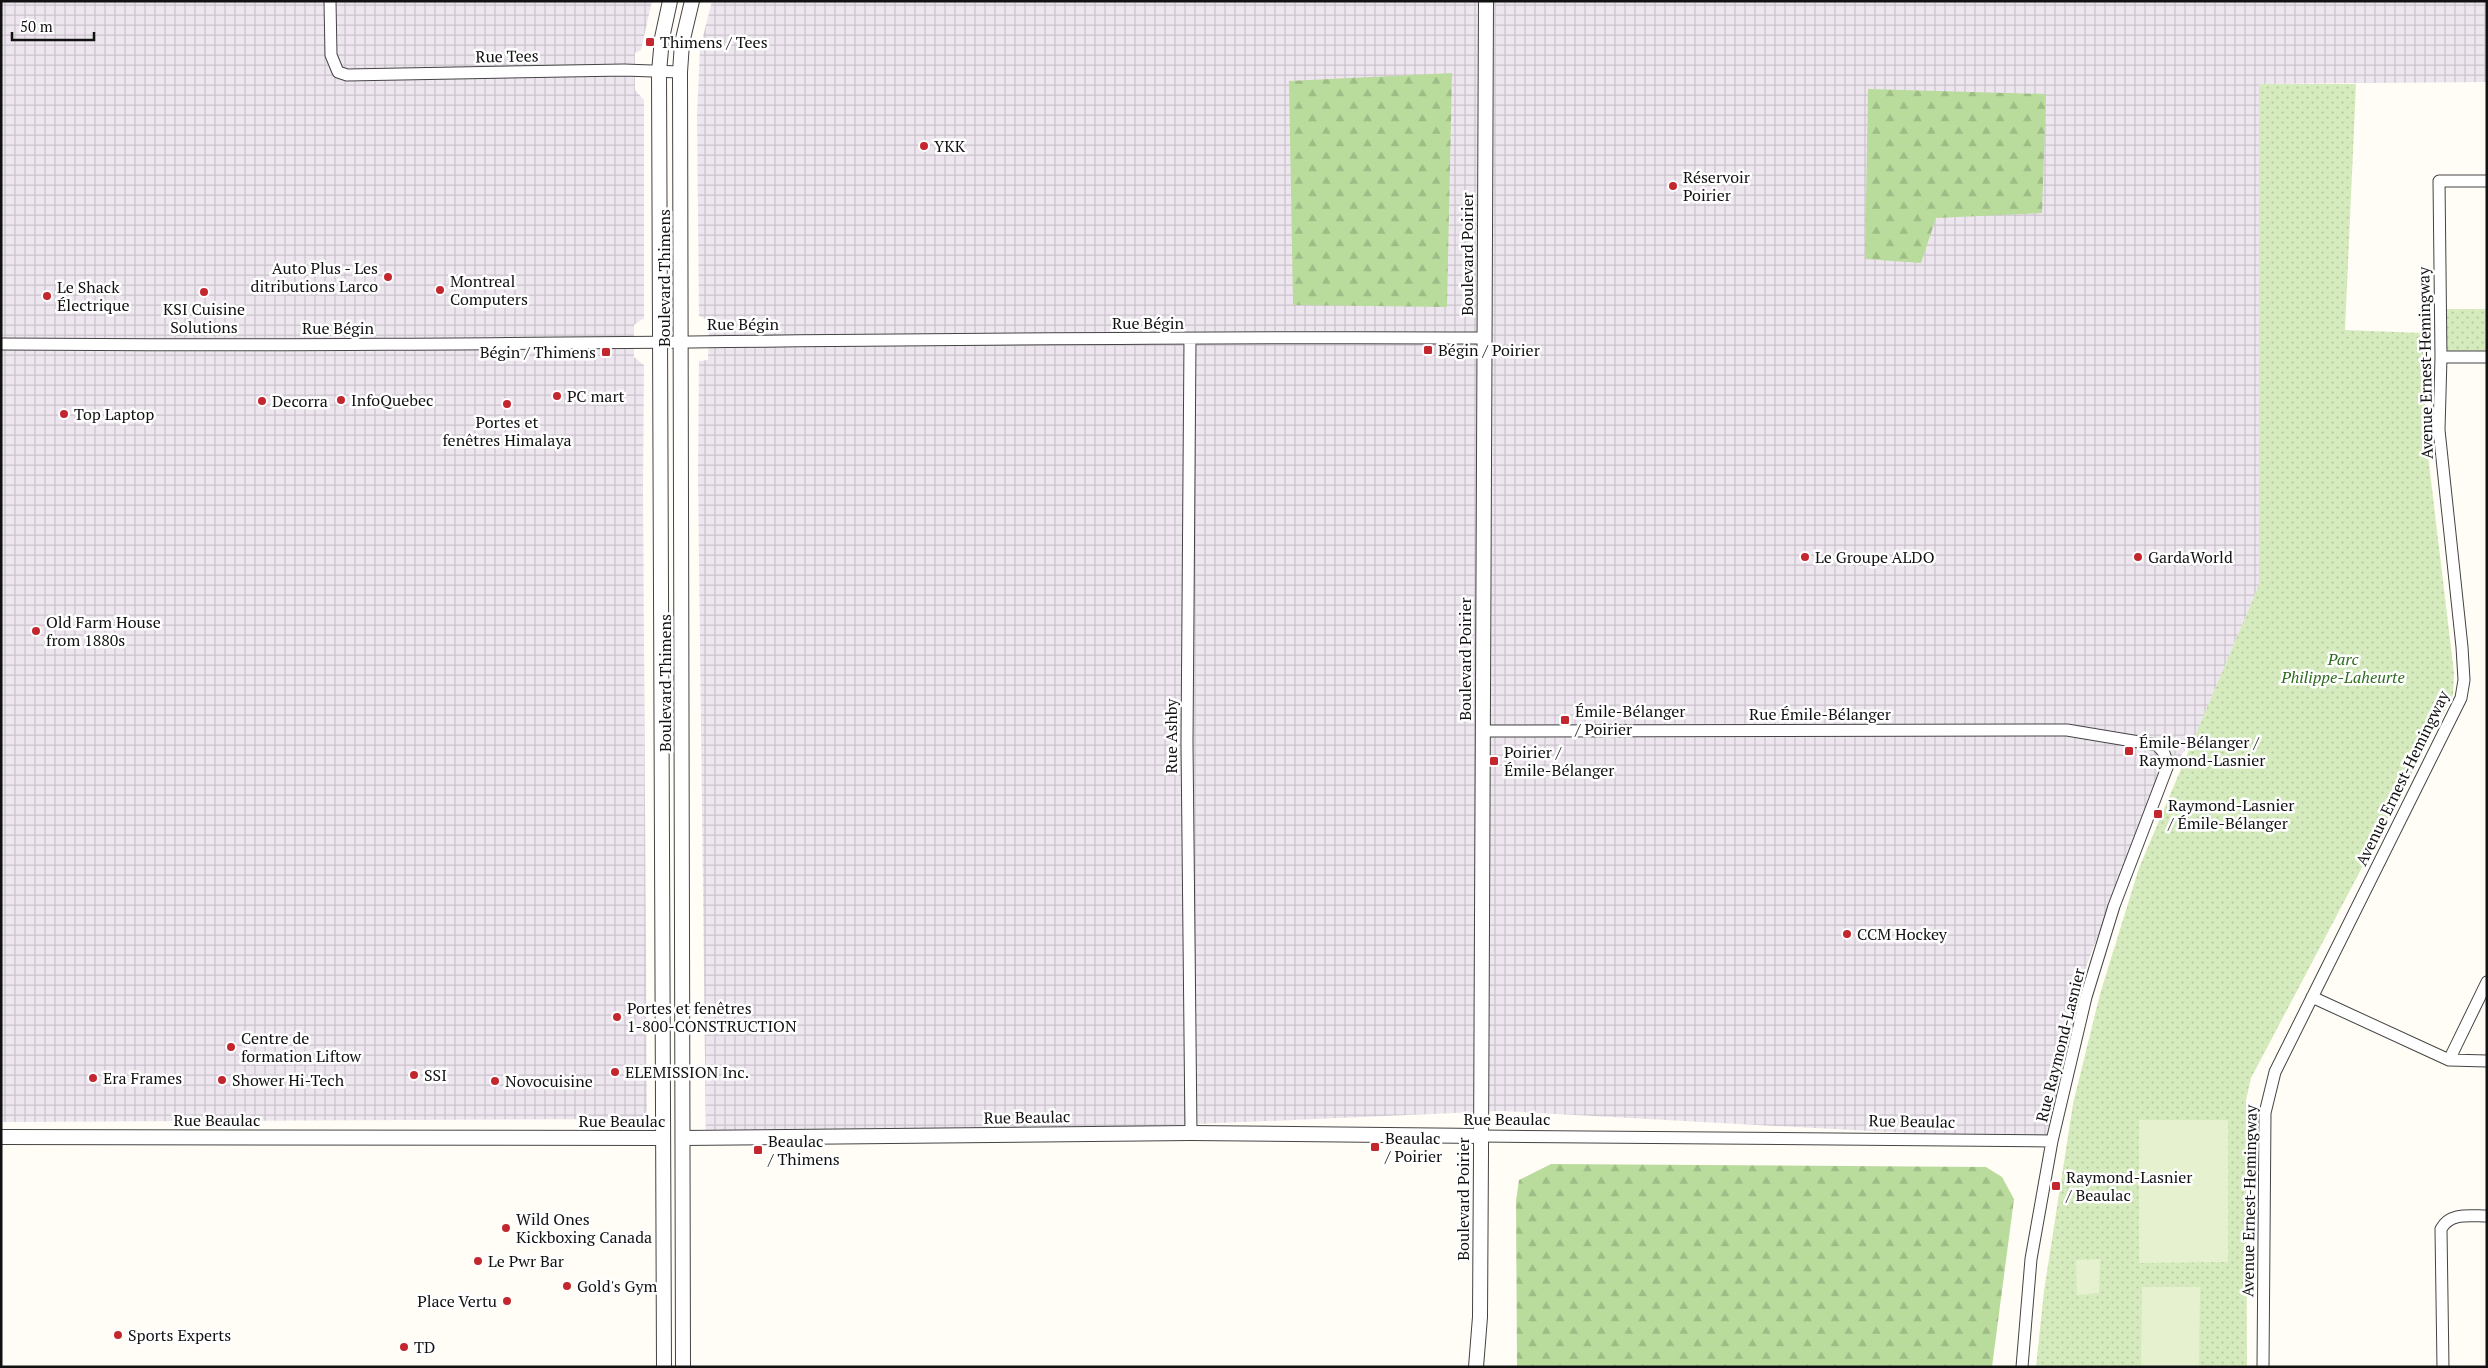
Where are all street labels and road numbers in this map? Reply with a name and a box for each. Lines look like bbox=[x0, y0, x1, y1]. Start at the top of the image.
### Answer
street label: Rue Tees bbox=[475, 44, 539, 68]
street label: Boulevard Poirier bbox=[1456, 191, 1478, 316]
street label: Boulevard Thimens bbox=[653, 209, 675, 347]
street label: Avenue Ernest-Hemingway bbox=[2412, 266, 2438, 459]
street label: Rue Bégin bbox=[1112, 312, 1184, 334]
street label: Rue Bégin bbox=[707, 313, 779, 335]
street label: Rue Bégin bbox=[302, 317, 374, 339]
street label: Boulevard Poirier bbox=[1454, 596, 1476, 721]
street label: Boulevard Thimens bbox=[654, 614, 676, 752]
street label: Avenue Ernest-Hemingway bbox=[2350, 686, 2454, 869]
street label: Rue Ashby bbox=[1160, 698, 1182, 773]
street label: Rue Émile-Bélanger bbox=[1749, 703, 1892, 725]
street label: Rue Raymond-Lasnier bbox=[2030, 965, 2090, 1124]
street label: Avenue Ernest-Hemingway bbox=[2236, 1104, 2262, 1297]
street label: Rue Beaulac bbox=[983, 1105, 1071, 1129]
street label: Rue Beaulac bbox=[1464, 1108, 1550, 1130]
street label: Rue Beaulac bbox=[174, 1109, 260, 1131]
street label: Rue Beaulac bbox=[1868, 1109, 1956, 1133]
street label: Rue Beaulac bbox=[579, 1110, 665, 1132]
street label: Boulevard Poirier bbox=[1452, 1136, 1474, 1261]

